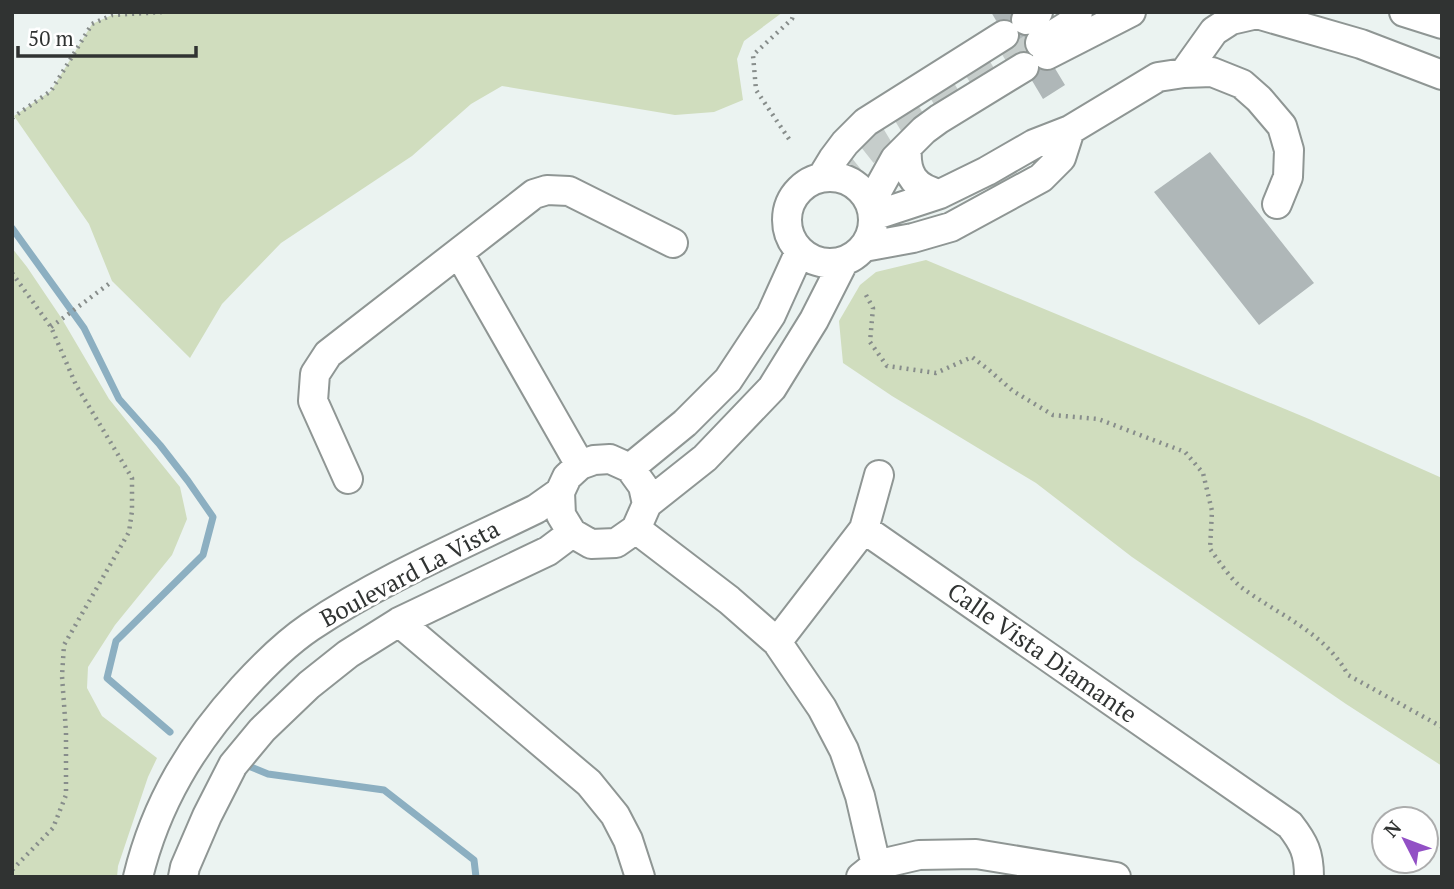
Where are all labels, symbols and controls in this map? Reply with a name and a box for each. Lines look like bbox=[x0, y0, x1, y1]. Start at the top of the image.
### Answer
scale bar bbox=[18, 14, 196, 58]
text: 50 m bbox=[28, 24, 74, 52]
street label: Boulevard La Vista bbox=[314, 512, 505, 634]
street label: Calle Vista Diamante bbox=[941, 575, 1144, 730]
north arrow bbox=[1370, 805, 1440, 875]
text: N bbox=[1378, 814, 1407, 842]

